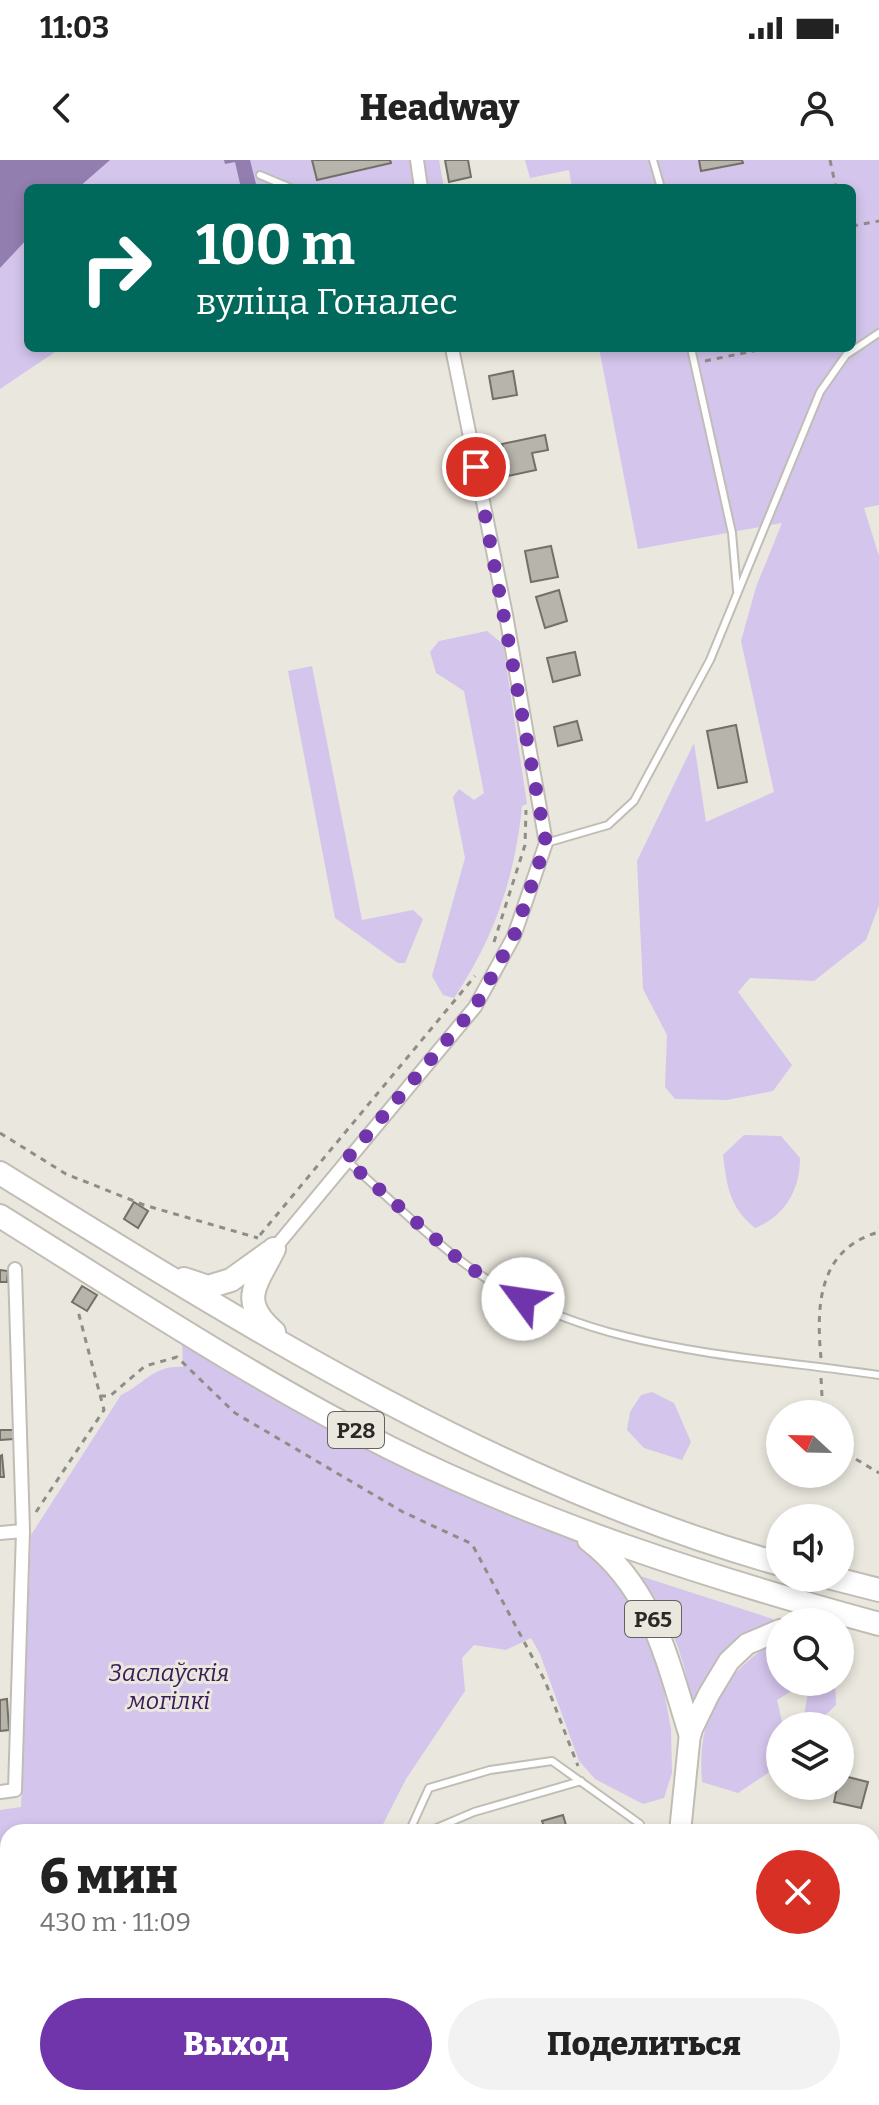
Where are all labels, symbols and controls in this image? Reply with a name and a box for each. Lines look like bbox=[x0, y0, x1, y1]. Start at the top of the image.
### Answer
text: 11:03 bbox=[40, 10, 109, 46]
icon: back bbox=[40, 86, 84, 130]
text: Headway bbox=[360, 86, 519, 130]
icon: person bbox=[795, 86, 839, 130]
text: 100 m bbox=[196, 212, 355, 279]
icon: right bbox=[64, 216, 168, 320]
text: вуліца Гоналес bbox=[196, 280, 458, 324]
pin bbox=[442, 433, 510, 501]
icon: arrive bbox=[454, 445, 498, 489]
position arrow bbox=[481, 1257, 565, 1341]
north arrow bbox=[766, 1400, 854, 1488]
map controls bbox=[766, 1400, 854, 1800]
road number: Р28 bbox=[328, 1412, 384, 1448]
button: sound bbox=[766, 1504, 854, 1592]
road number: Р65 bbox=[625, 1601, 681, 1637]
button: search bbox=[766, 1608, 854, 1696]
park label: Заслаўскія могілкі bbox=[109, 1659, 229, 1715]
button: layers bbox=[766, 1712, 854, 1800]
text: 6 мин bbox=[40, 1848, 178, 1906]
button: close bbox=[756, 1850, 840, 1934]
text: 430 m · 11:09 bbox=[40, 1907, 191, 1938]
button: Выход bbox=[40, 1998, 432, 2090]
button: Поделиться bbox=[448, 1998, 840, 2090]

